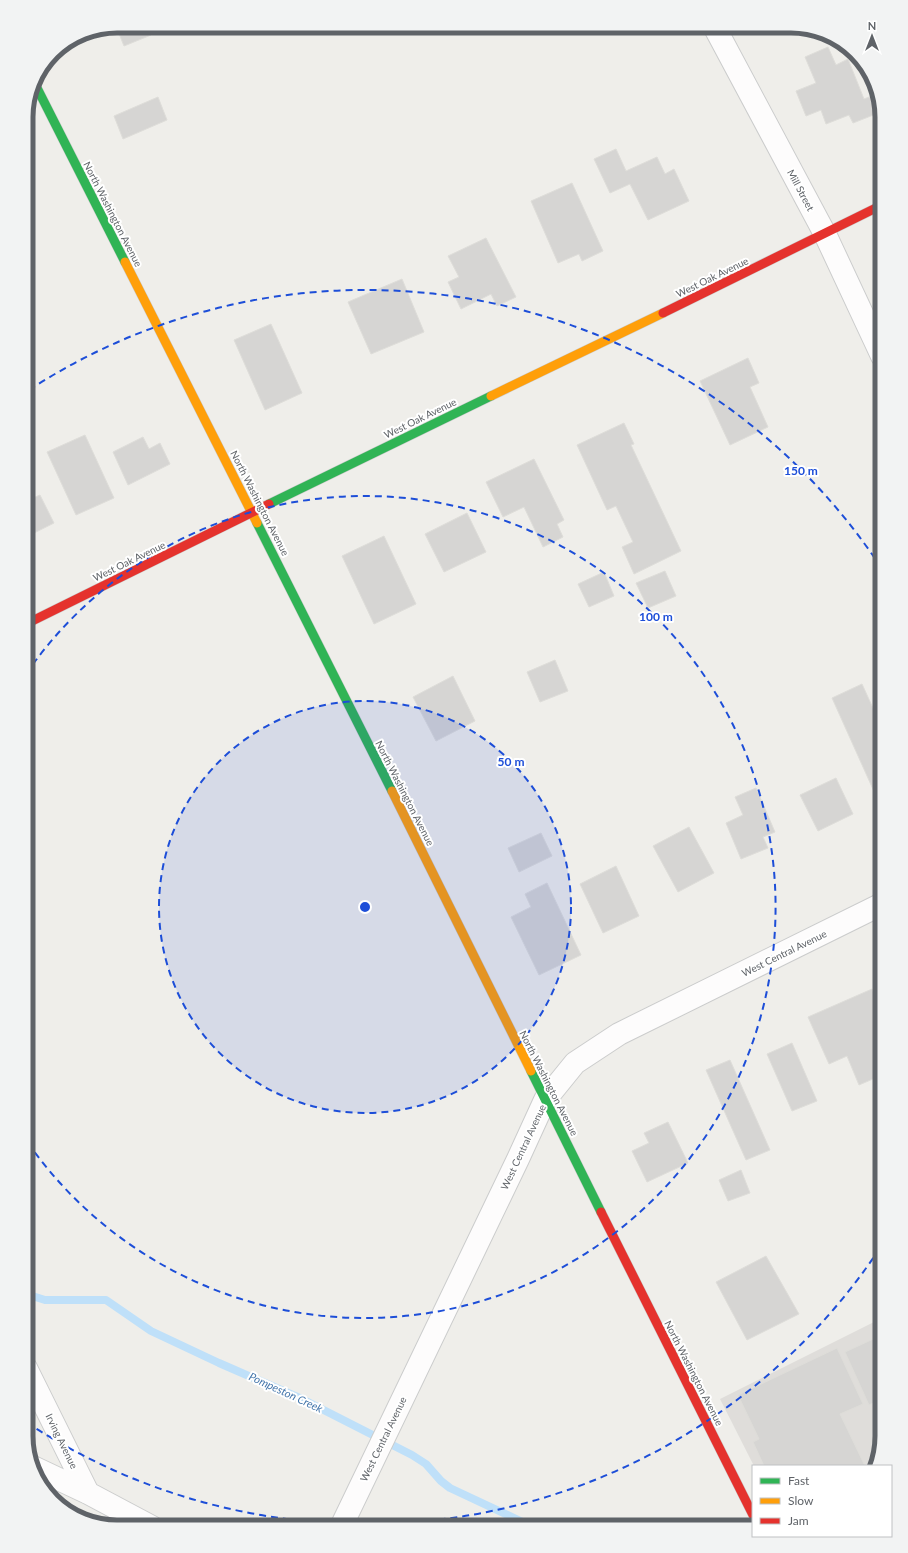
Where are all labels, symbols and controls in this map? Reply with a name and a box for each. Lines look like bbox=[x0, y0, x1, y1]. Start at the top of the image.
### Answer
north arrow bbox=[852, 16, 892, 56]
text: N bbox=[868, 19, 876, 32]
street label: North Washington Avenue bbox=[81, 159, 145, 269]
street label: Mill Street bbox=[785, 167, 817, 213]
street label: West Oak Avenue bbox=[674, 254, 750, 300]
street label: West Oak Avenue bbox=[382, 395, 458, 441]
street label: North Washington Avenue bbox=[228, 448, 292, 558]
text: 150 m bbox=[784, 463, 818, 478]
street label: West Oak Avenue bbox=[91, 538, 167, 584]
text: 100 m bbox=[639, 609, 673, 624]
street label: North Washington Avenue bbox=[373, 738, 437, 848]
text: 50 m bbox=[498, 754, 524, 769]
centre of rings bbox=[358, 900, 372, 914]
street label: West Central Avenue bbox=[740, 927, 828, 979]
street label: North Washington Avenue bbox=[517, 1028, 581, 1138]
street label: West Central Avenue bbox=[498, 1102, 548, 1192]
street label: North Washington Avenue bbox=[662, 1318, 726, 1428]
water label: Pompeston Creek bbox=[247, 1369, 326, 1415]
street label: West Central Avenue bbox=[357, 1395, 409, 1483]
street label: Irving Avenue bbox=[43, 1411, 81, 1471]
legend bbox=[752, 1465, 892, 1537]
text: Fast bbox=[788, 1473, 810, 1488]
text: Slow bbox=[788, 1493, 814, 1508]
text: Jam bbox=[788, 1513, 809, 1528]

